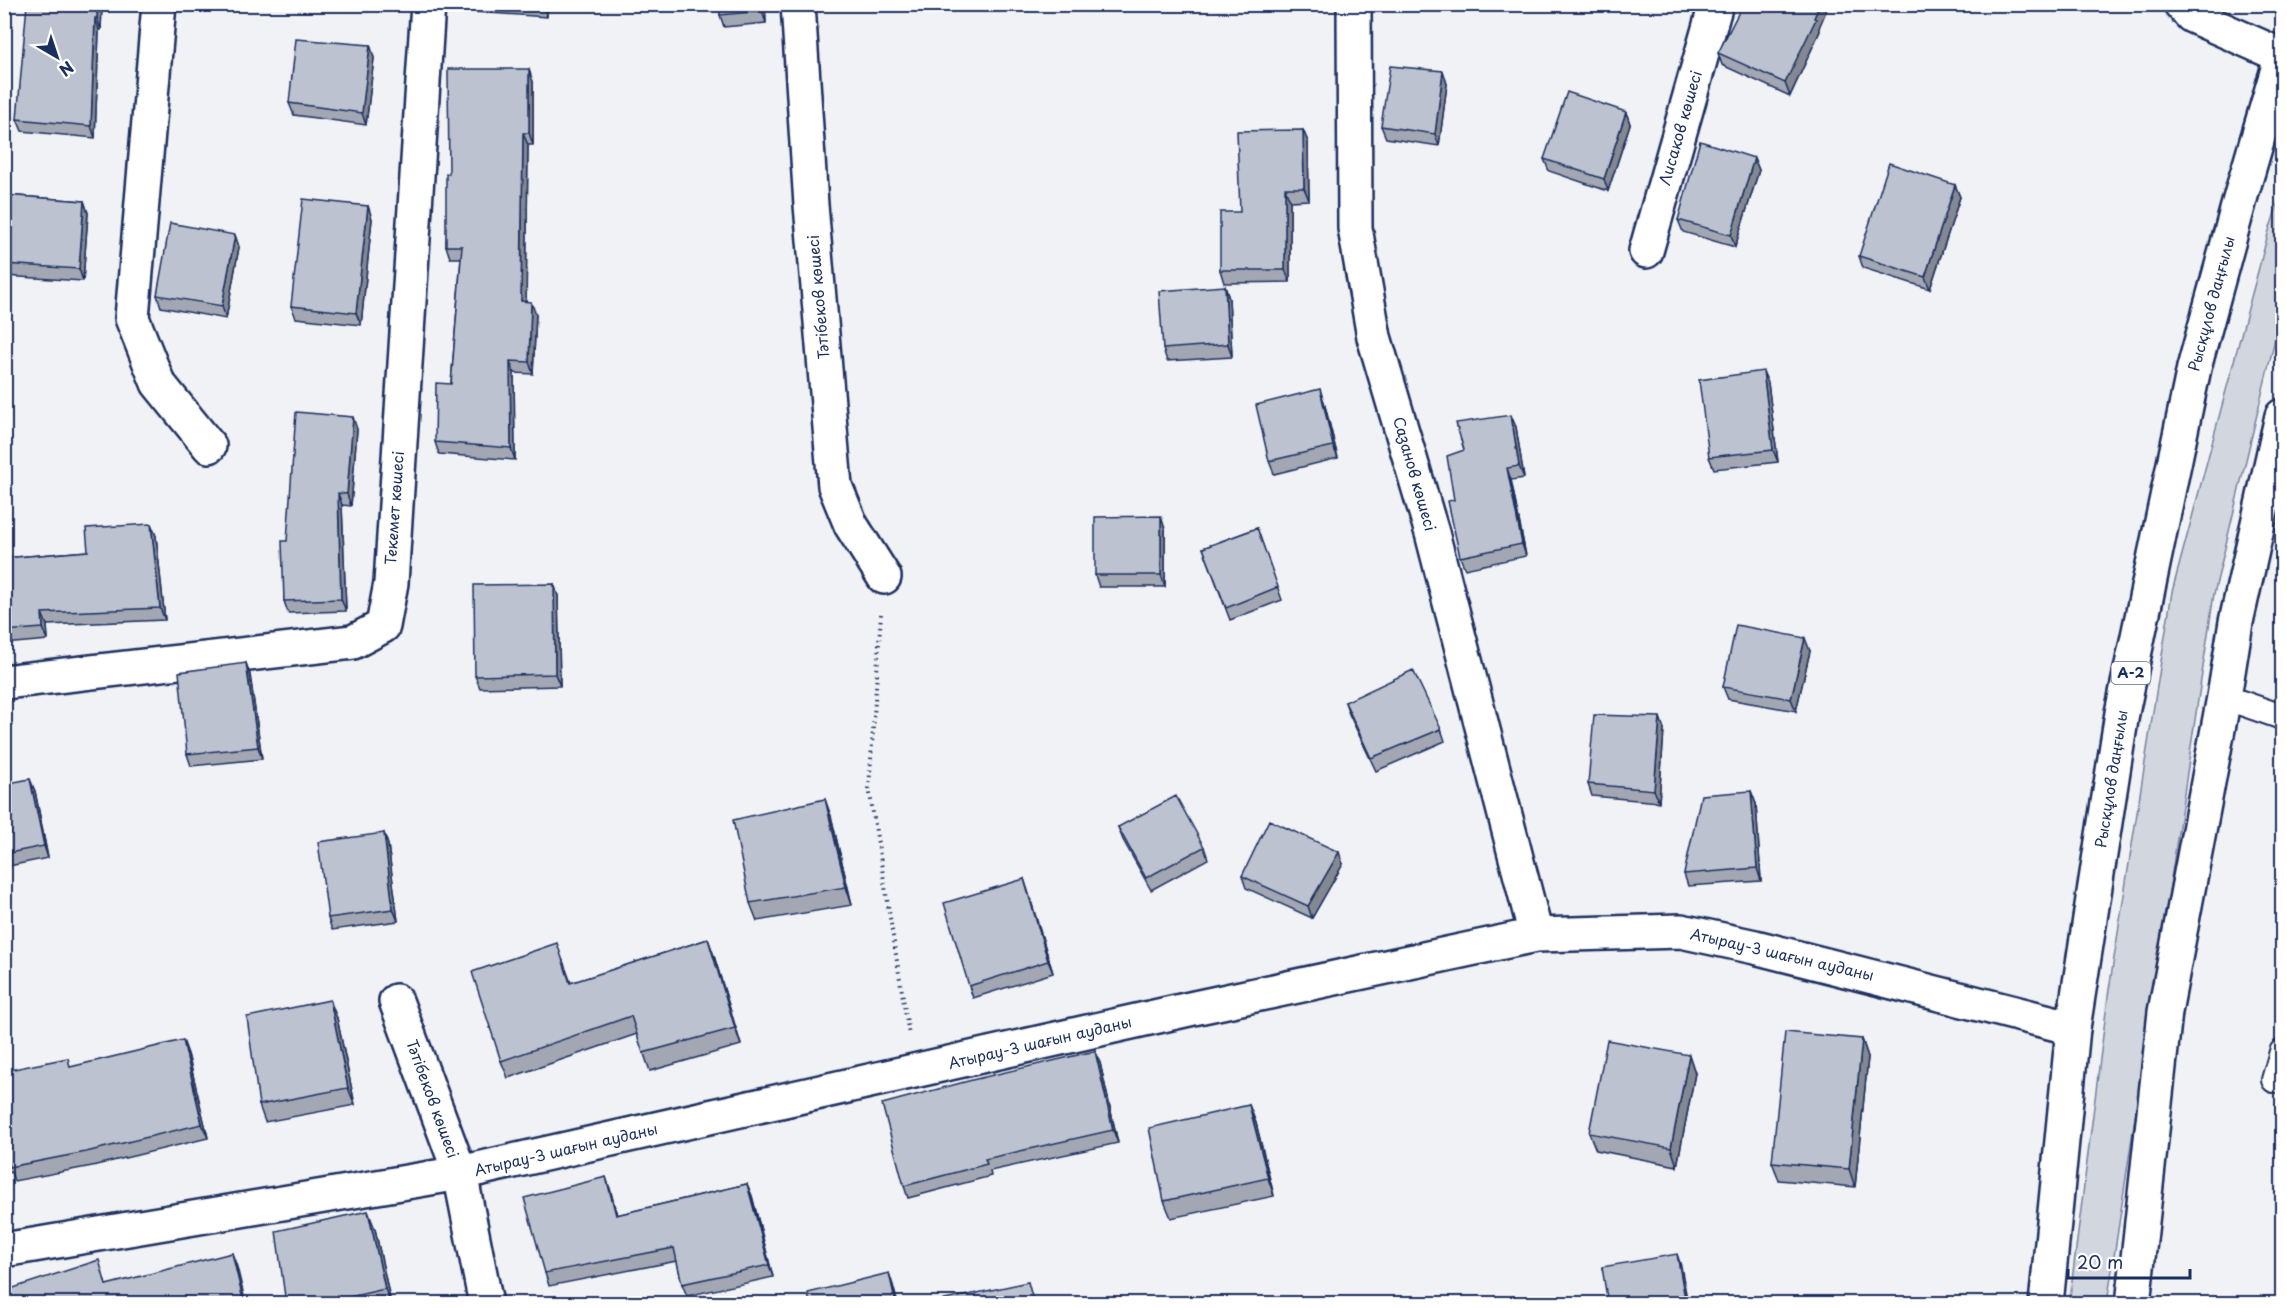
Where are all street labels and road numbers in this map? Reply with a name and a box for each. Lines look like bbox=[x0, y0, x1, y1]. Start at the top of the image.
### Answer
street label: Лисаков көшесі bbox=[1652, 68, 1707, 188]
street label: Рысқұлов даңғылы bbox=[2181, 233, 2240, 374]
street label: Тәтібеков көшесі bbox=[801, 234, 834, 360]
street label: Сазанов көшесі bbox=[1388, 414, 1443, 533]
street label: Текемет көшесі bbox=[378, 450, 409, 566]
road number: A-2 bbox=[2112, 662, 2150, 684]
street label: Рысқұлов даңғылы bbox=[2088, 708, 2133, 849]
street label: Атырау-3 шағын ауданы bbox=[1688, 921, 1876, 986]
street label: Атырау-3 шағын ауданы bbox=[946, 1009, 1134, 1074]
street label: Тәтібеков көшесі bbox=[401, 1036, 466, 1161]
street label: Атырау-3 шағын ауданы bbox=[472, 1116, 660, 1181]

